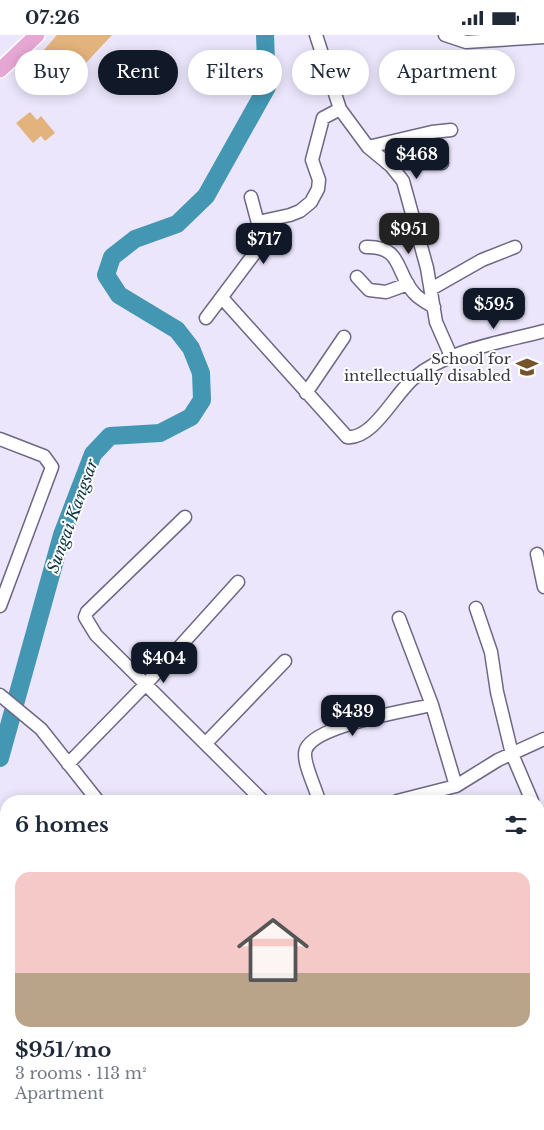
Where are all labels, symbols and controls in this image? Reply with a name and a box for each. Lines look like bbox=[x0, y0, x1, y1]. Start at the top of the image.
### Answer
text: 07:26 bbox=[25, 6, 80, 29]
chip: Buy bbox=[15, 50, 88, 95]
chip: Rent bbox=[98, 50, 178, 95]
chip: Filters bbox=[188, 50, 282, 95]
chip: New bbox=[292, 50, 369, 95]
chip: Apartment bbox=[379, 50, 515, 95]
pin: $468 bbox=[387, 137, 447, 180]
text: $468 bbox=[396, 144, 438, 164]
pin: $951 bbox=[379, 213, 439, 255]
text: $951 bbox=[390, 219, 428, 239]
pin: $717 bbox=[234, 223, 294, 265]
text: $717 bbox=[247, 229, 281, 249]
pin: $595 bbox=[464, 287, 524, 330]
text: $595 bbox=[474, 294, 514, 314]
place label: School for intellectually disabled bbox=[344, 349, 512, 385]
school or university icon: School for intellectually disabled bbox=[514, 354, 540, 380]
water label: Sungai Kangsar bbox=[42, 456, 102, 576]
pin: $404 bbox=[134, 641, 194, 684]
text: $404 bbox=[142, 648, 186, 668]
pin: $439 bbox=[323, 695, 383, 737]
text: $439 bbox=[332, 701, 374, 721]
icon: filters bbox=[502, 811, 530, 839]
text: 6 homes bbox=[15, 812, 109, 838]
icon: home bbox=[228, 905, 318, 995]
text: $951/mo bbox=[15, 1037, 111, 1063]
text: 3 rooms · 113 m² bbox=[15, 1063, 146, 1083]
text: Apartment bbox=[15, 1083, 104, 1103]

